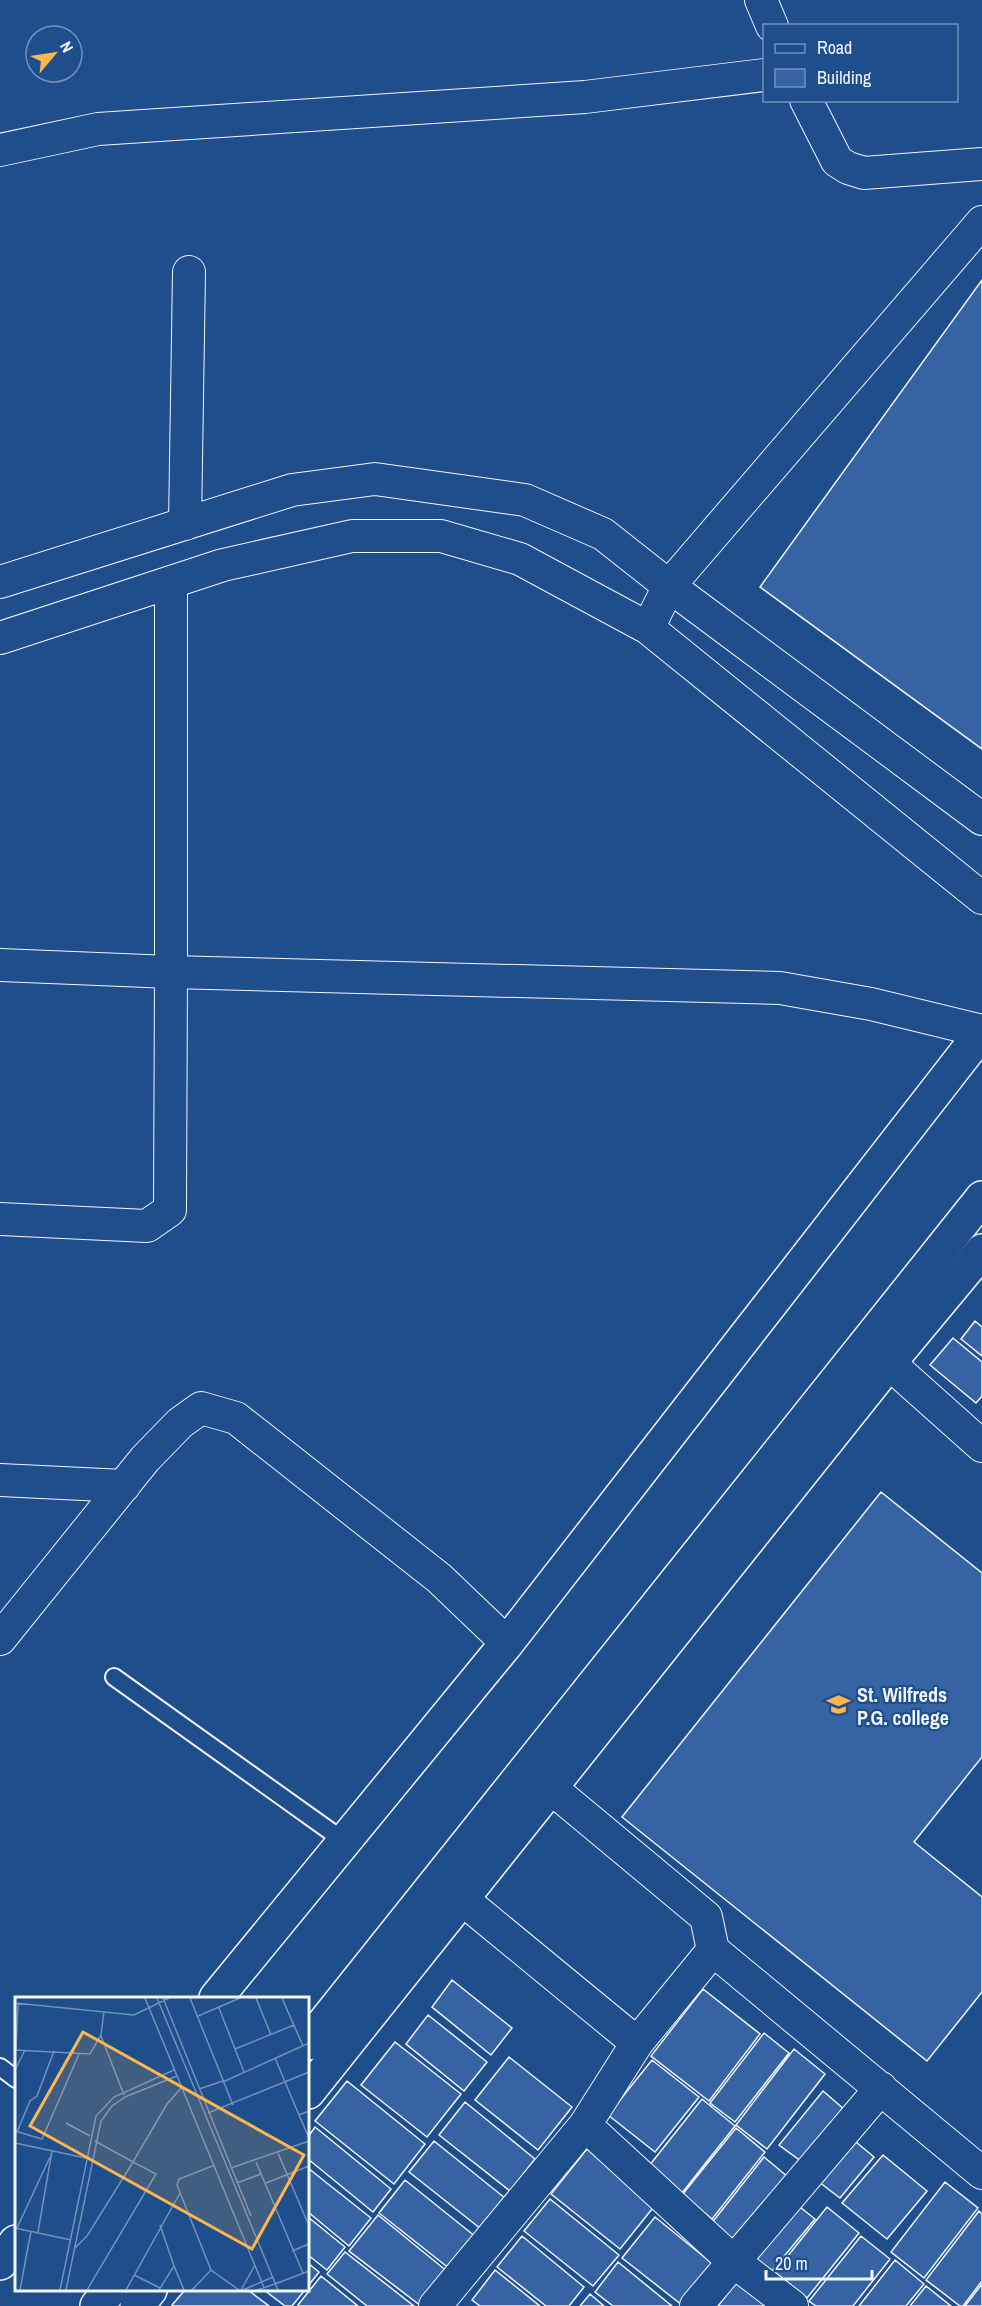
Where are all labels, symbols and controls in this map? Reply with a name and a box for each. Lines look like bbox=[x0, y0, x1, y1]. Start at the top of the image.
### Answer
north arrow bbox=[24, 24, 84, 84]
legend bbox=[763, 24, 958, 102]
text: Road bbox=[817, 35, 852, 60]
text: N bbox=[55, 37, 79, 56]
text: Building bbox=[817, 65, 872, 90]
place label: St. Wilfreds P.G. college bbox=[857, 1681, 949, 1731]
school or university icon: St. Wilfreds P.G. college bbox=[826, 1692, 852, 1718]
inset map bbox=[15, 1997, 309, 2291]
scale bar bbox=[766, 2243, 872, 2281]
text: 20 m bbox=[775, 2251, 808, 2276]

